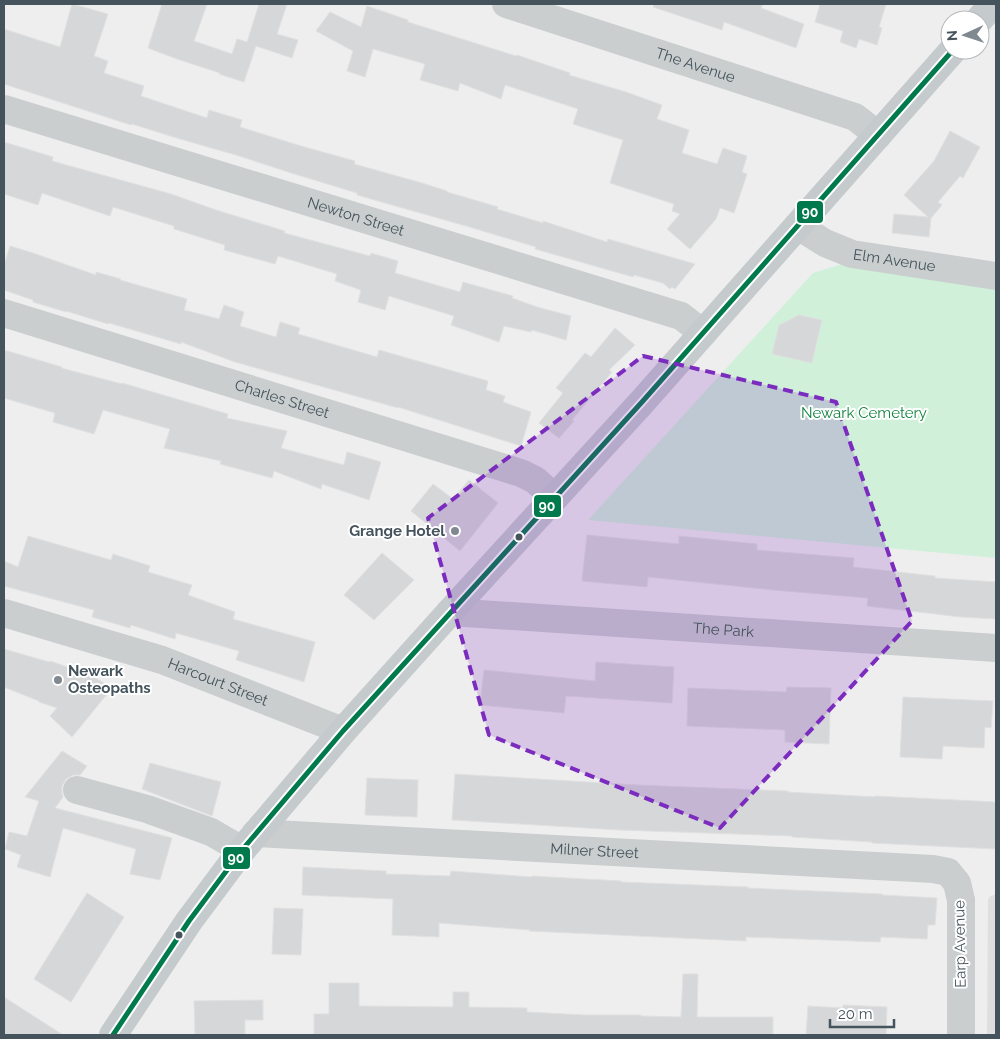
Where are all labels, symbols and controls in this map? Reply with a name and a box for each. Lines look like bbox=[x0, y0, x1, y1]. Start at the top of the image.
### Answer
north arrow bbox=[940, 10, 990, 60]
text: N bbox=[944, 30, 960, 41]
street label: The Avenue bbox=[653, 44, 738, 87]
street label: Newton Street bbox=[305, 193, 407, 240]
line badge: 90 bbox=[796, 200, 824, 224]
text: 90 bbox=[802, 204, 818, 220]
street label: Elm Avenue bbox=[852, 245, 937, 276]
street label: Charles Street bbox=[232, 376, 332, 422]
park label: Newark Cemetery bbox=[801, 404, 927, 422]
line badge: 90 bbox=[533, 494, 562, 518]
text: 90 bbox=[539, 498, 555, 514]
place label: Grange Hotel bbox=[349, 522, 445, 540]
marker: Grange Hotel bbox=[449, 525, 461, 537]
unlabelled marker bbox=[514, 532, 524, 542]
street label: The Park bbox=[692, 619, 755, 641]
street label: Harcourt Street bbox=[165, 654, 271, 710]
place label: Newark Osteopaths bbox=[68, 662, 151, 697]
marker: Newark Osteopaths bbox=[52, 674, 64, 686]
street label: Milner Street bbox=[550, 840, 639, 862]
line badge: 90 bbox=[222, 846, 251, 870]
text: 90 bbox=[228, 850, 244, 866]
street label: Earp Avenue bbox=[950, 900, 970, 988]
unlabelled marker bbox=[174, 930, 184, 940]
scale bar bbox=[830, 996, 894, 1028]
text: 20 m bbox=[838, 1005, 873, 1023]

